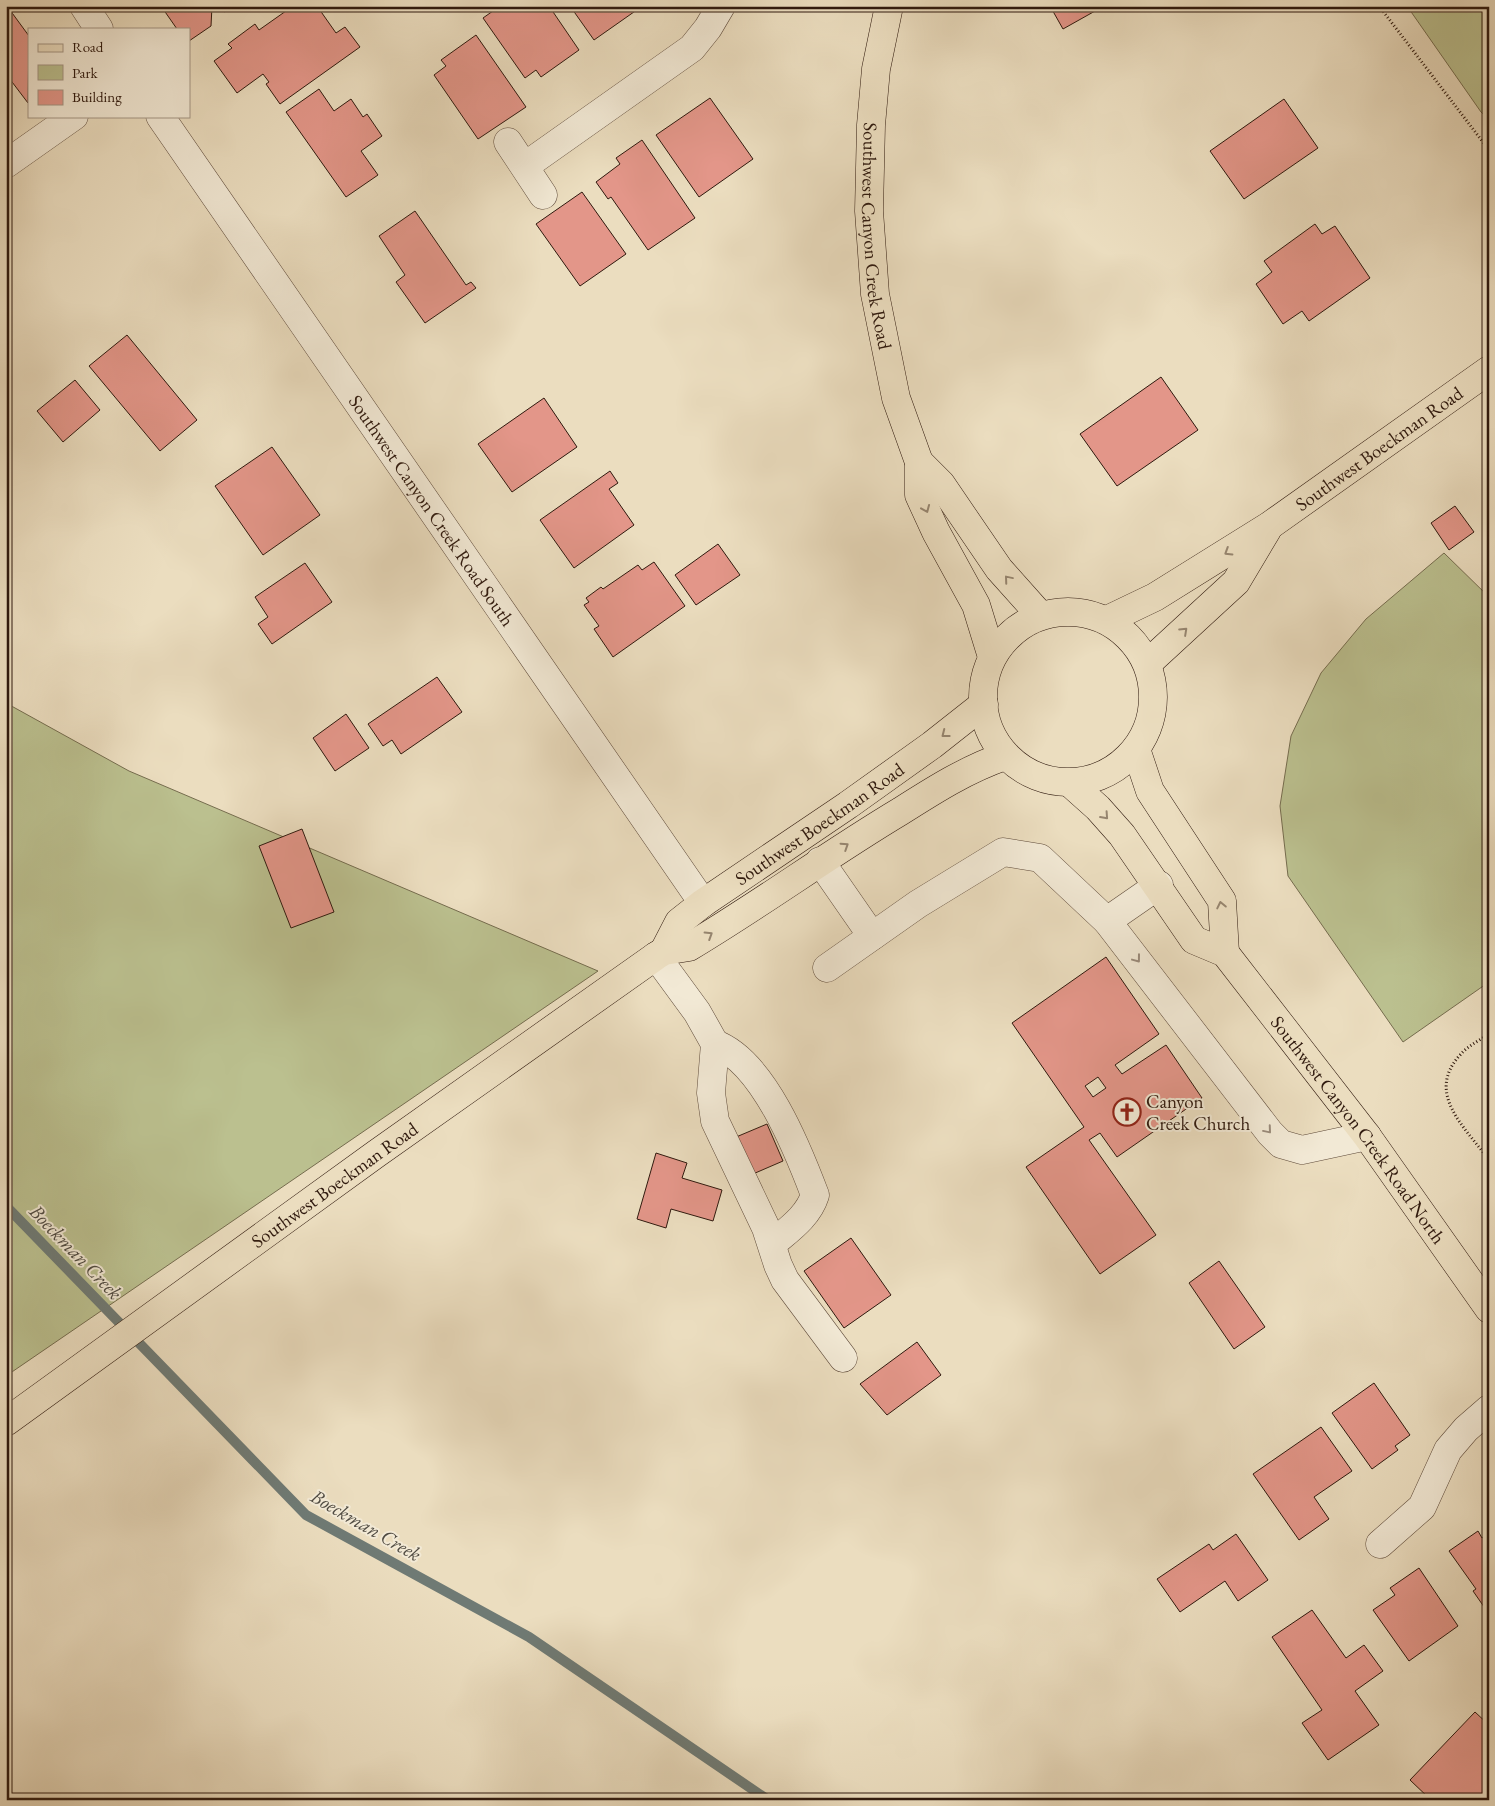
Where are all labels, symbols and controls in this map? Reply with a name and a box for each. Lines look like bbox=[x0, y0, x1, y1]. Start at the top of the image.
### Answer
legend bbox=[28, 28, 190, 118]
text: Road bbox=[72, 37, 104, 56]
text: Park bbox=[72, 63, 99, 82]
text: Building bbox=[72, 87, 122, 106]
street label: Southwest Canyon Creek Road bbox=[856, 122, 898, 352]
street label: Southwest Boeckman Road bbox=[1290, 380, 1468, 517]
street label: Southwest Canyon Creek Road South bbox=[343, 390, 520, 631]
one-way arrow bbox=[919, 504, 930, 513]
one-way arrow bbox=[1224, 546, 1233, 555]
one-way arrow bbox=[1004, 575, 1013, 584]
one-way arrow bbox=[1179, 628, 1188, 637]
one-way arrow bbox=[942, 728, 951, 737]
street label: Southwest Boeckman Road bbox=[730, 757, 909, 891]
one-way arrow bbox=[1099, 811, 1108, 820]
one-way arrow bbox=[839, 842, 848, 852]
one-way arrow bbox=[1216, 901, 1226, 909]
one-way arrow bbox=[703, 932, 713, 941]
one-way arrow bbox=[1131, 953, 1140, 963]
street label: Southwest Canyon Creek Road North bbox=[1265, 1011, 1451, 1249]
place label: Canyon Creek Church bbox=[1146, 1089, 1251, 1136]
church icon: Canyon Creek Church bbox=[1112, 1097, 1142, 1127]
street label: Southwest Boeckman Road bbox=[246, 1116, 423, 1254]
one-way arrow bbox=[1262, 1124, 1270, 1133]
water label: Boeckman Creek bbox=[23, 1198, 128, 1305]
water label: Boeckman Creek bbox=[305, 1482, 426, 1567]

